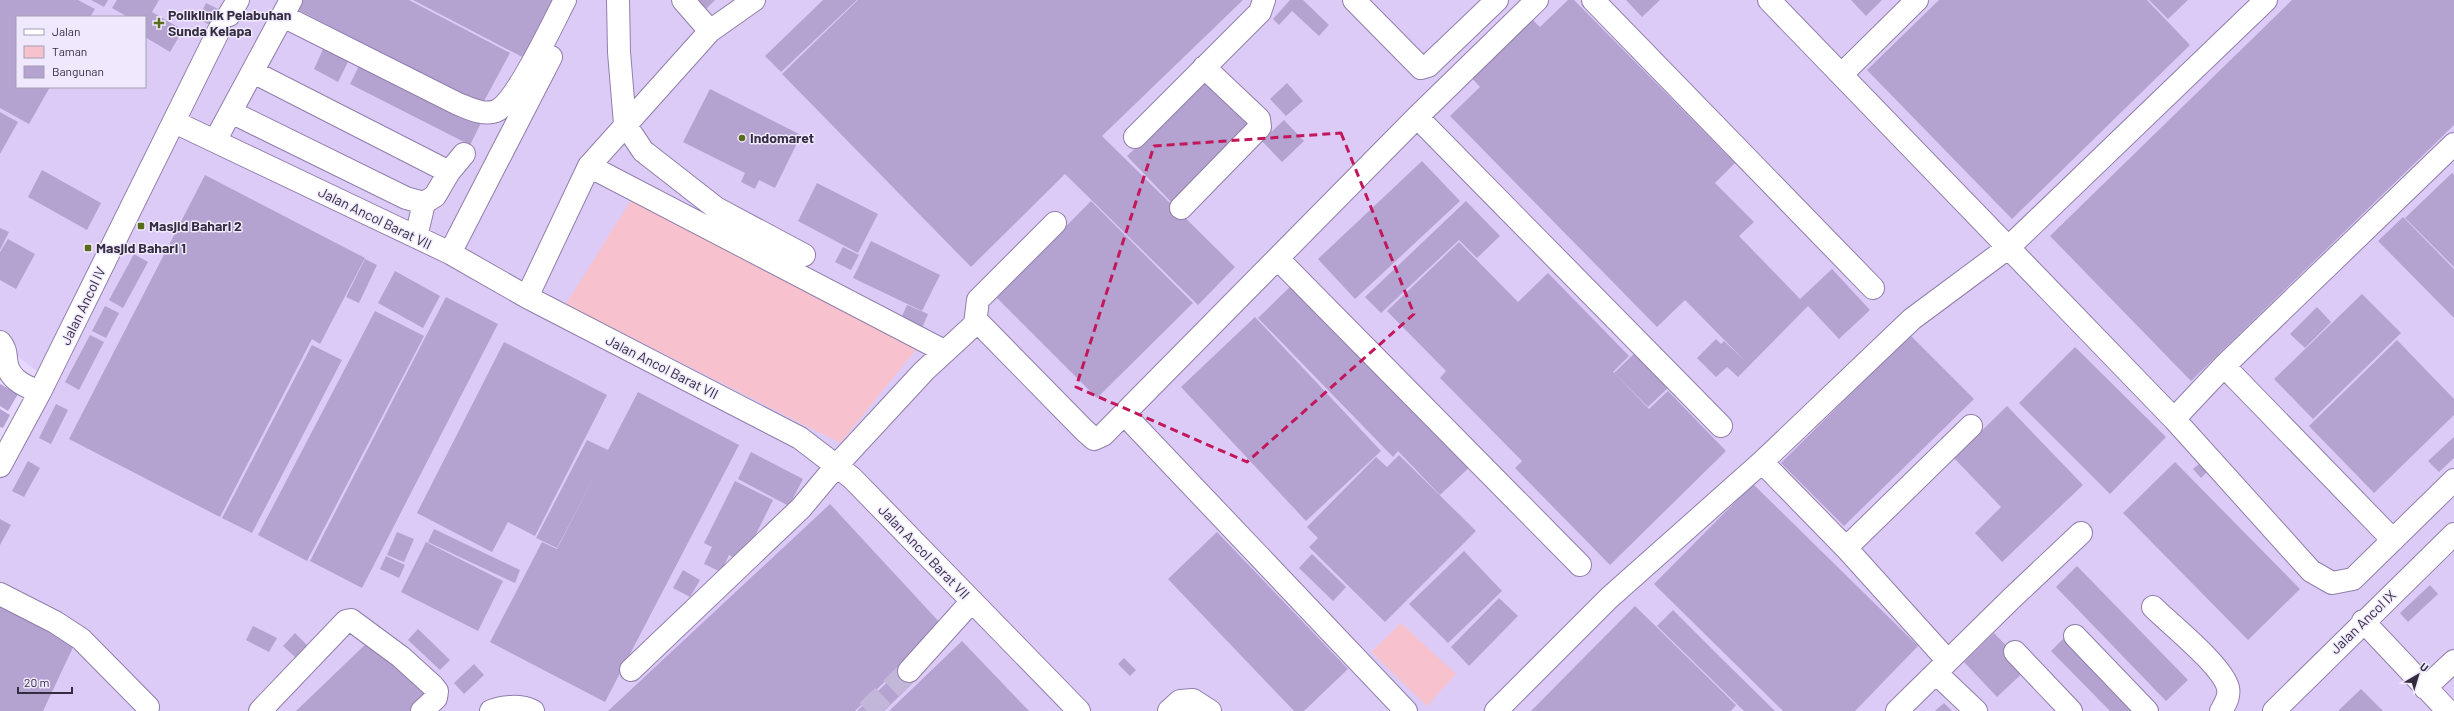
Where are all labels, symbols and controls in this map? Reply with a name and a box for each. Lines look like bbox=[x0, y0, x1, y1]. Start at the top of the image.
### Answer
place label: Poliklinik Pelabuhan Sunda Kelapa bbox=[168, 6, 291, 39]
legend bbox=[16, 16, 146, 88]
marker: Poliklinik Pelabuhan Sunda Kelapa bbox=[153, 17, 165, 29]
text: Jalan bbox=[52, 24, 80, 38]
text: Taman bbox=[52, 44, 87, 58]
text: Bangunan bbox=[52, 64, 104, 78]
place label: Indomaret bbox=[750, 129, 814, 146]
marker: Indomaret bbox=[737, 133, 747, 143]
street label: Jalan Ancol Barat VII bbox=[316, 183, 435, 252]
place label: Masjid Bahari 2 bbox=[149, 217, 242, 234]
marker: Masjid Bahari 2 bbox=[136, 221, 146, 231]
place label: Masjid Bahari 1 bbox=[96, 239, 186, 256]
marker: Masjid Bahari 1 bbox=[83, 243, 93, 253]
street label: Jalan Ancol IV bbox=[56, 264, 109, 348]
street label: Jalan Ancol Barat VII bbox=[603, 331, 721, 402]
street label: Jalan Ancol Barat VII bbox=[875, 501, 974, 602]
street label: Jalan Ancol IX bbox=[2326, 586, 2399, 657]
north arrow bbox=[2398, 655, 2438, 695]
text: U bbox=[2418, 659, 2431, 674]
scale bar bbox=[18, 669, 72, 695]
text: 20 m bbox=[24, 675, 50, 689]

